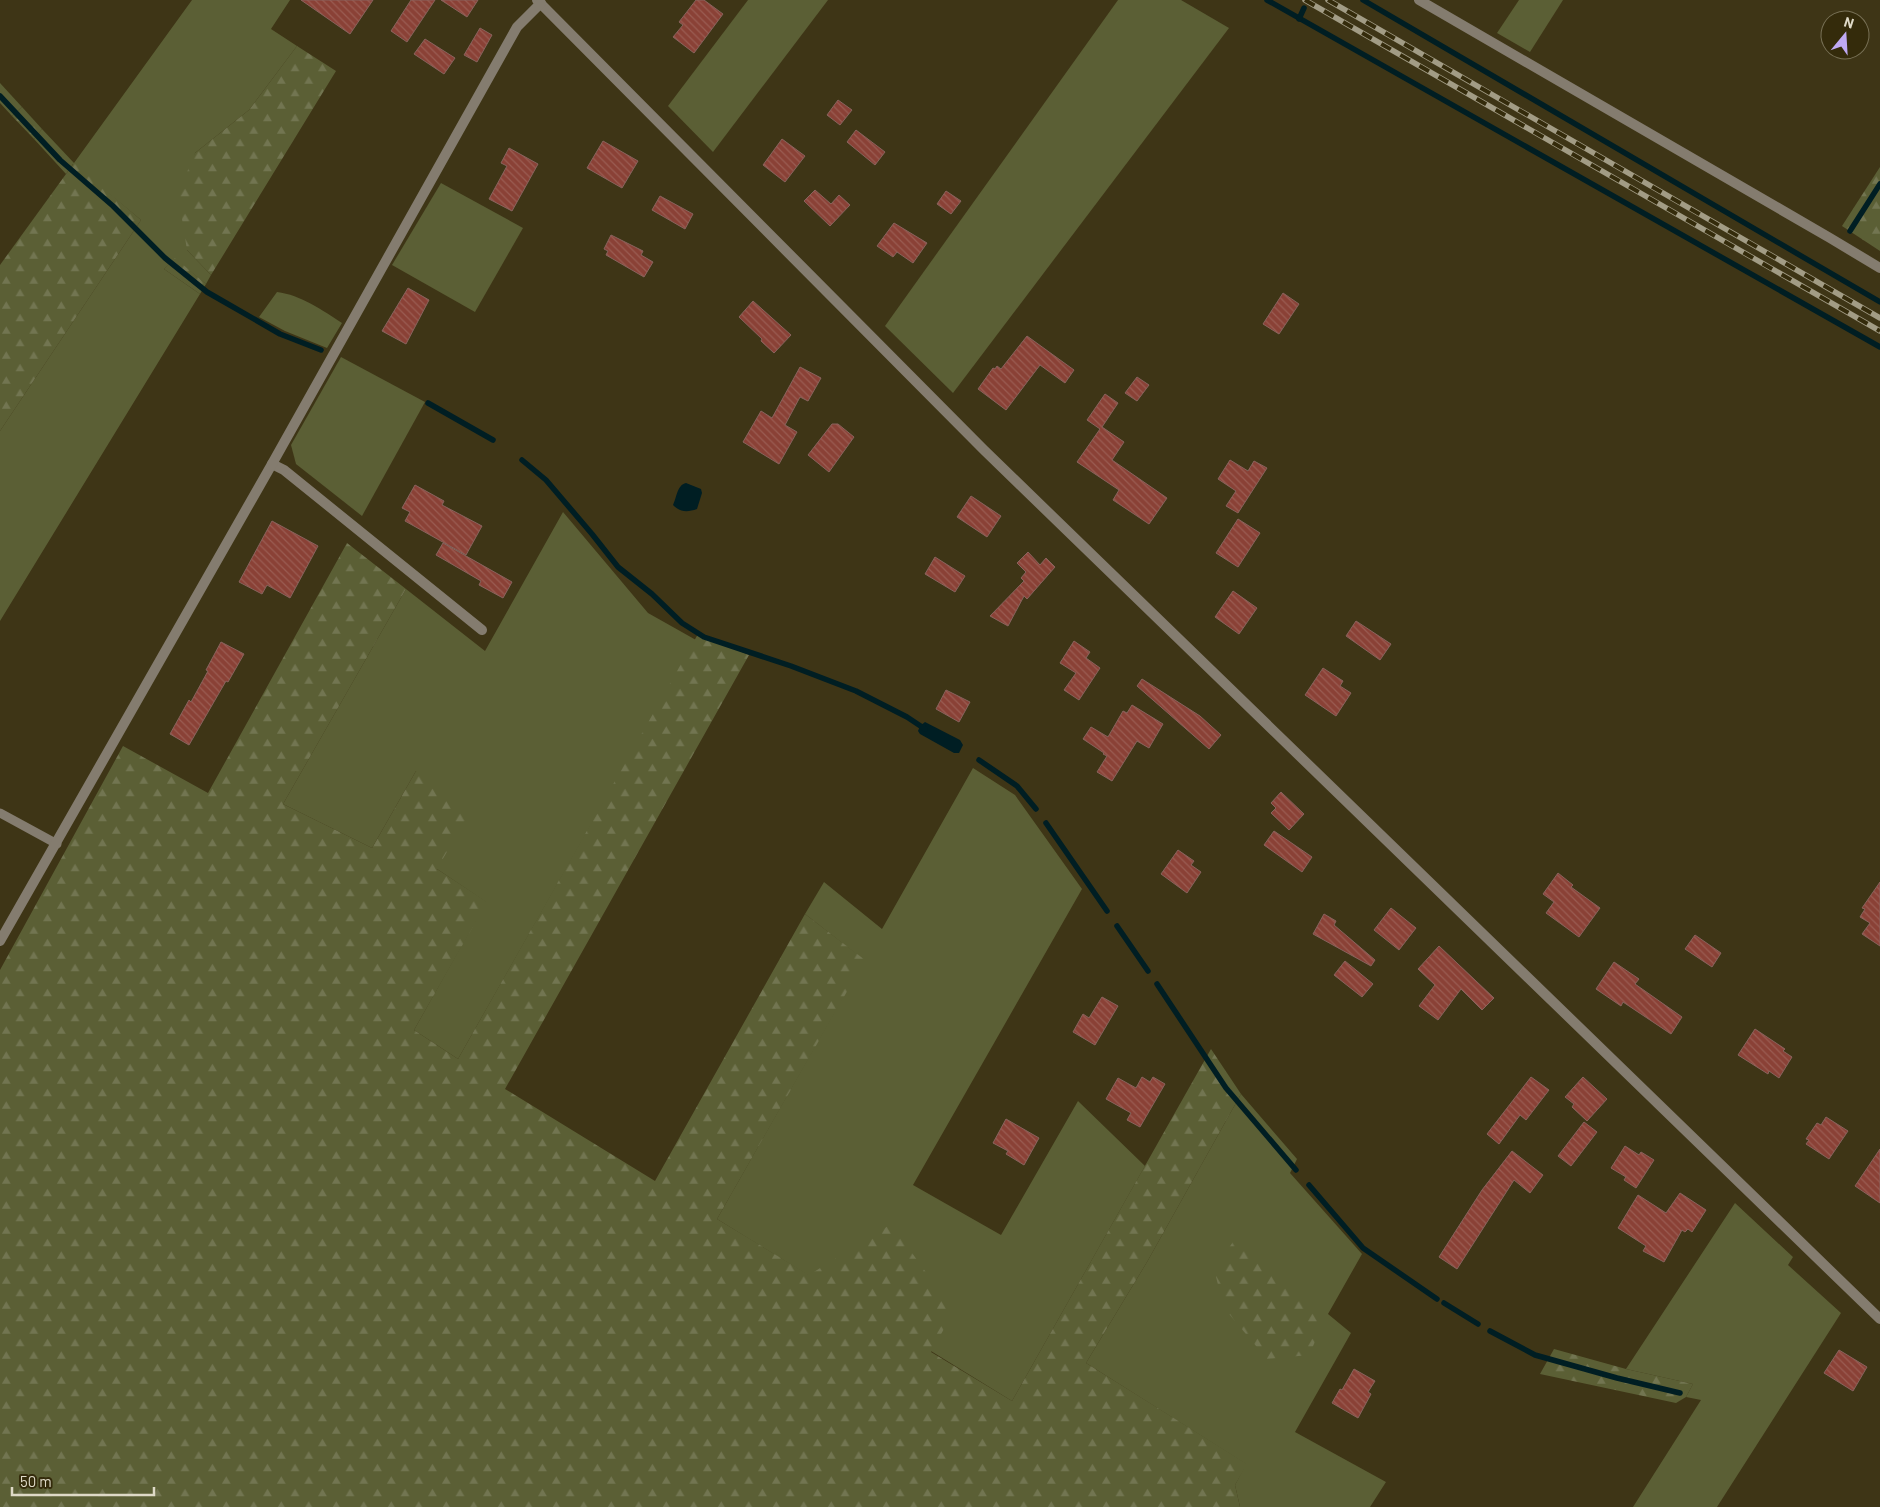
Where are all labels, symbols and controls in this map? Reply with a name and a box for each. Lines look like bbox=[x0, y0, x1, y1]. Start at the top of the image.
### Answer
north arrow bbox=[1820, 10, 1870, 60]
text: N bbox=[1842, 13, 1856, 32]
scale bar bbox=[12, 1464, 155, 1496]
text: 50 m bbox=[20, 1472, 52, 1490]

